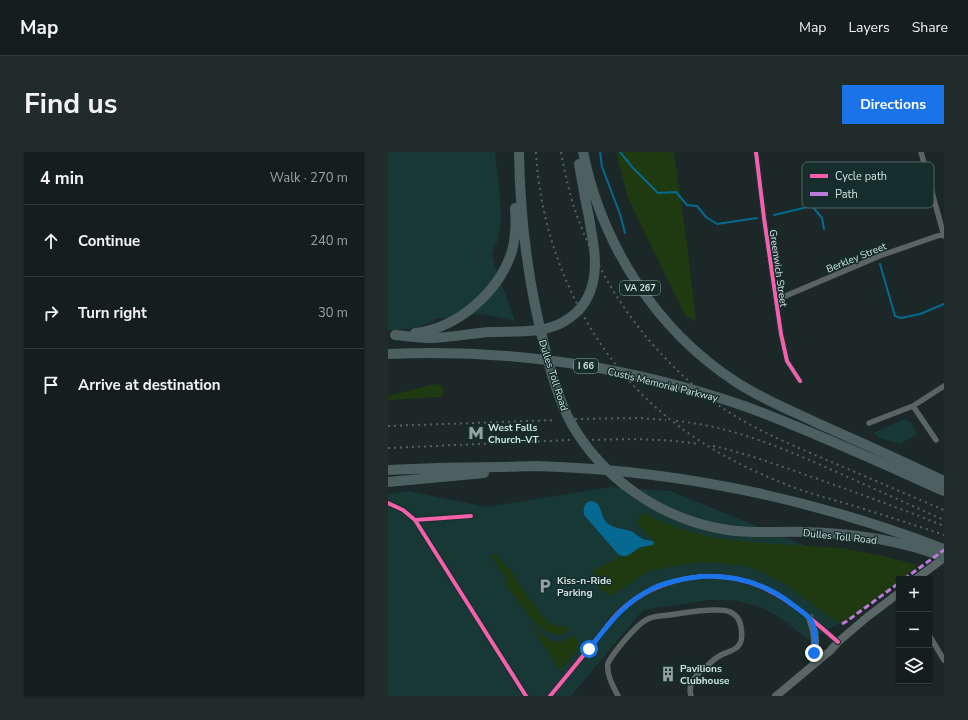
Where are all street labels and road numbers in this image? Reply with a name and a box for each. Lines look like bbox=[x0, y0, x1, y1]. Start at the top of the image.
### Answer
street label: Greenwich Street bbox=[766, 229, 790, 308]
street label: Berkley Street bbox=[824, 239, 889, 276]
road number: VA 267 bbox=[620, 281, 660, 295]
street label: Dulles Toll Road bbox=[535, 338, 571, 413]
road number: I 66 bbox=[574, 359, 598, 373]
street label: Custis Memorial Parkway bbox=[606, 364, 720, 406]
street label: Dulles Toll Road bbox=[802, 526, 878, 548]

